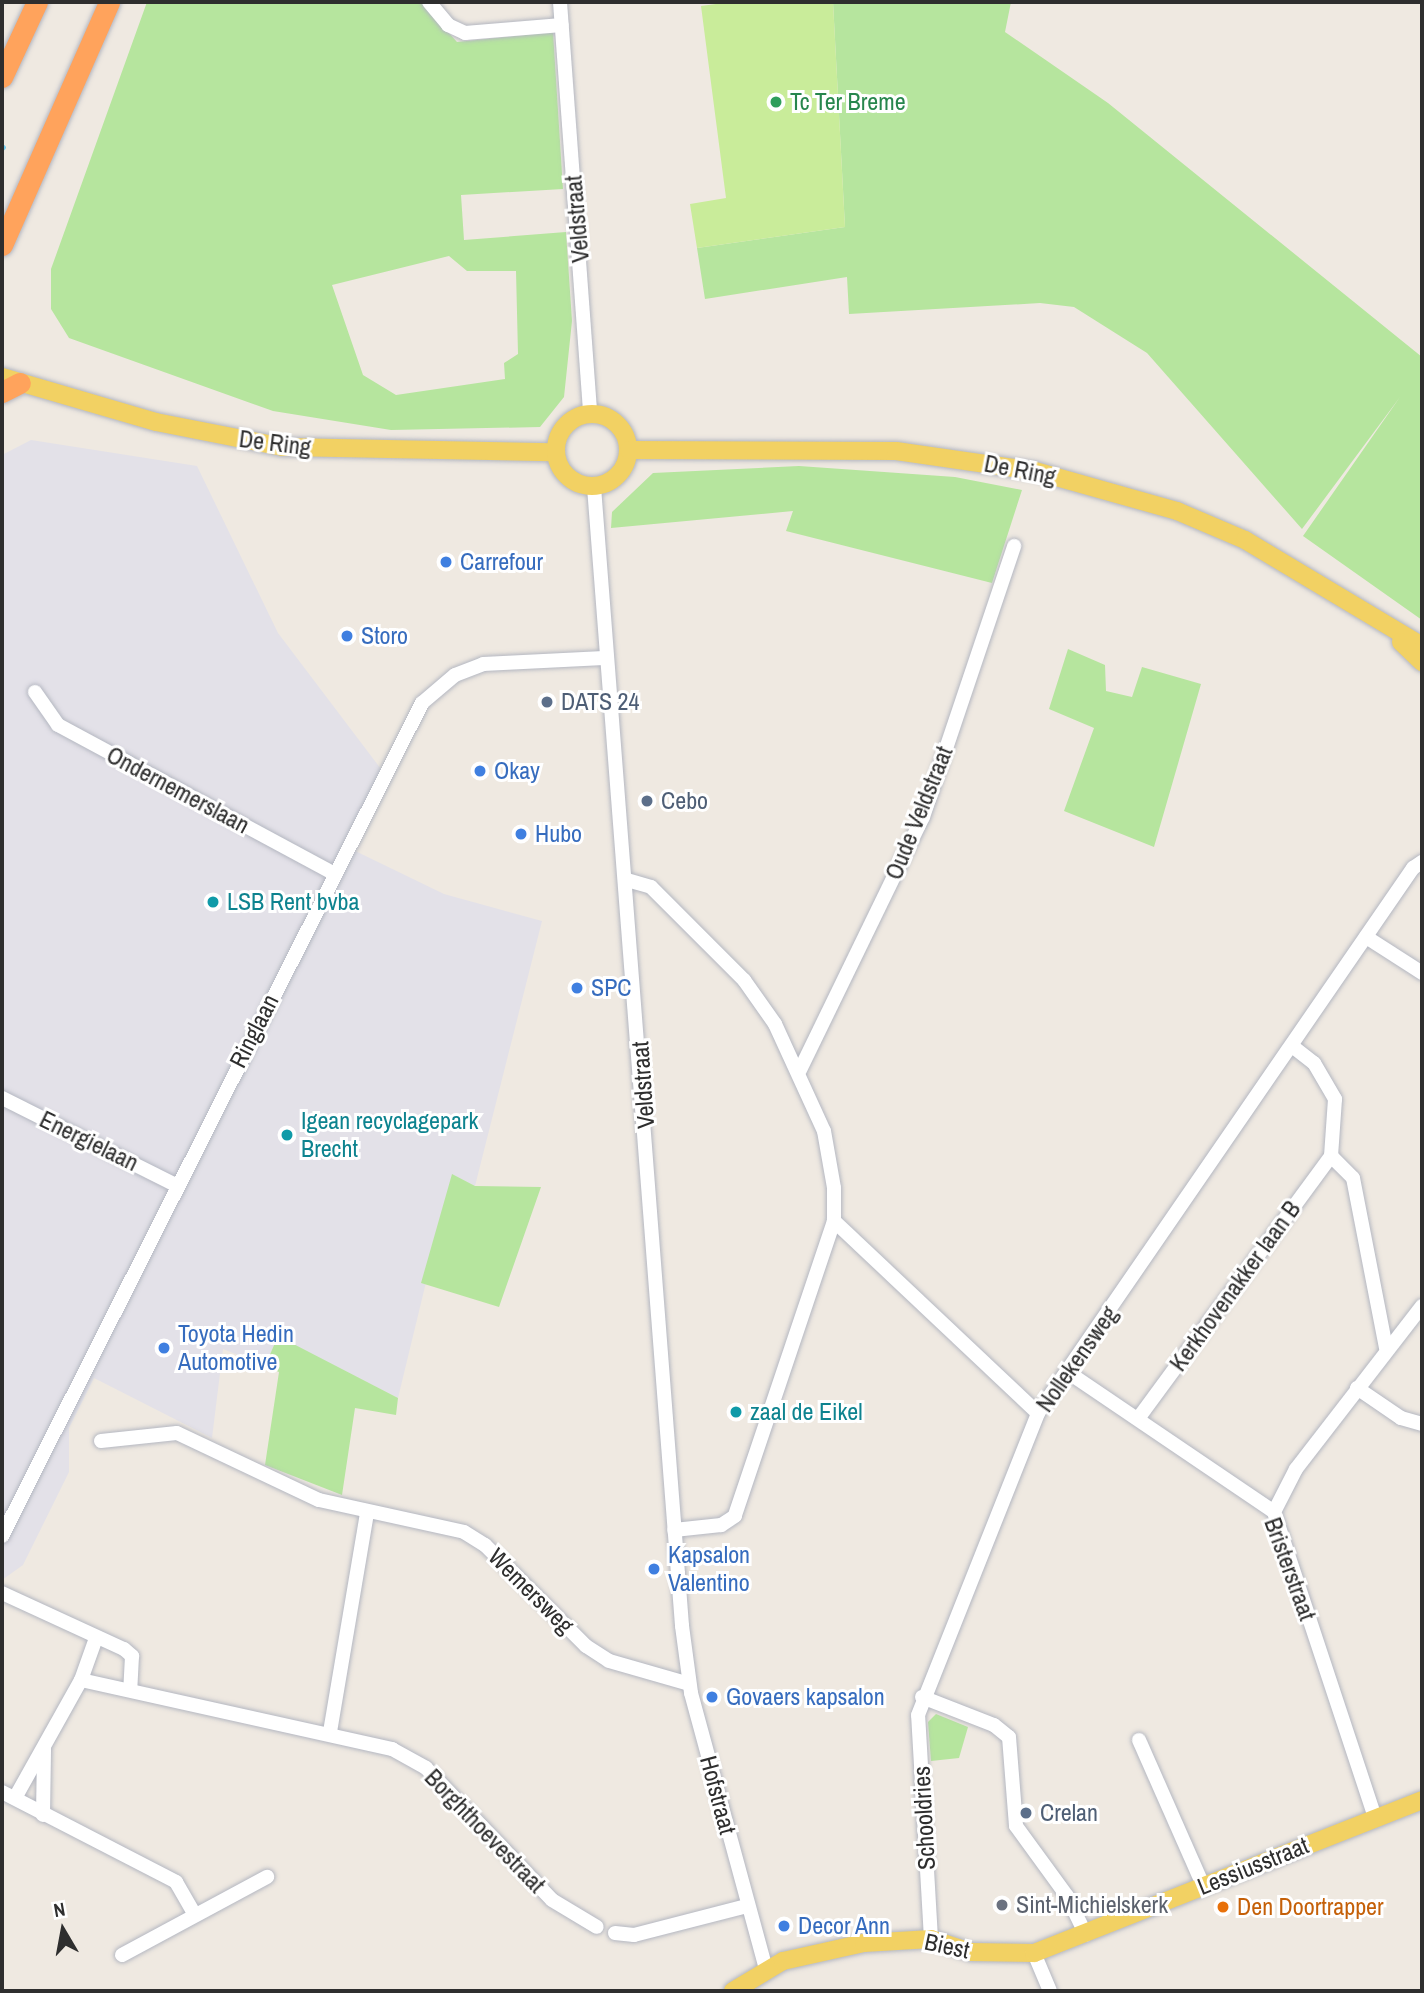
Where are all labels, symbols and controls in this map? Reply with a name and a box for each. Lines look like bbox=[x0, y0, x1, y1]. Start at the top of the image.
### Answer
place label: Tc Ter Breme bbox=[790, 88, 906, 116]
marker: Tc Ter Breme bbox=[768, 94, 784, 110]
street label: Veldstraat bbox=[559, 174, 595, 264]
street label: De Ring bbox=[237, 424, 313, 462]
street label: De Ring bbox=[982, 449, 1058, 491]
place label: Carrefour bbox=[460, 548, 543, 576]
marker: Carrefour bbox=[438, 554, 454, 570]
place label: Storo bbox=[361, 622, 408, 650]
marker: Storo bbox=[339, 628, 355, 644]
place label: DATS 24 bbox=[561, 688, 639, 716]
marker: DATS 24 bbox=[539, 694, 555, 710]
street label: Ondernemerslaan bbox=[102, 740, 254, 840]
street label: Oude Veldstraat bbox=[879, 742, 959, 884]
place label: Okay bbox=[494, 757, 540, 785]
marker: Okay bbox=[472, 763, 488, 779]
place label: Cebo bbox=[661, 787, 708, 815]
marker: Cebo bbox=[639, 793, 655, 809]
place label: Hubo bbox=[535, 820, 582, 848]
marker: Hubo bbox=[513, 826, 529, 842]
place label: LSB Rent bvba bbox=[227, 888, 359, 916]
marker: LSB Rent bvba bbox=[205, 894, 221, 910]
place label: SPC bbox=[591, 974, 631, 1002]
marker: SPC bbox=[569, 980, 585, 996]
street label: Ringlaan bbox=[223, 989, 285, 1073]
street label: Veldstraat bbox=[626, 1040, 660, 1130]
street label: Energielaan bbox=[35, 1105, 143, 1177]
place label: Igean recyclagepark Brecht bbox=[301, 1107, 478, 1163]
marker: Igean recyclagepark Brecht bbox=[279, 1127, 295, 1143]
street label: Kerkhovenakker laan B bbox=[1164, 1195, 1306, 1377]
street label: Nollekensweg bbox=[1030, 1301, 1124, 1417]
place label: Toyota Hedin Automotive bbox=[178, 1320, 294, 1376]
marker: Toyota Hedin Automotive bbox=[156, 1340, 172, 1356]
place label: zaal de Eikel bbox=[750, 1398, 863, 1426]
marker: zaal de Eikel bbox=[728, 1404, 744, 1420]
street label: Bristerstraat bbox=[1258, 1514, 1322, 1624]
place label: Kapsalon Valentino bbox=[668, 1541, 750, 1597]
street label: Wemersweg bbox=[482, 1542, 580, 1640]
marker: Kapsalon Valentino bbox=[646, 1561, 662, 1577]
place label: Govaers kapsalon bbox=[726, 1683, 885, 1711]
marker: Govaers kapsalon bbox=[704, 1689, 720, 1705]
street label: Hofstraat bbox=[694, 1753, 742, 1837]
street label: Borghthoevestraat bbox=[419, 1763, 551, 1899]
street label: Schooldries bbox=[907, 1765, 941, 1871]
place label: Crelan bbox=[1040, 1799, 1098, 1827]
marker: Crelan bbox=[1018, 1805, 1034, 1821]
street label: Lessiusstraat bbox=[1193, 1831, 1313, 1901]
place label: Sint-Michielskerk bbox=[1016, 1891, 1168, 1919]
place label: Den Doortrapper bbox=[1237, 1893, 1384, 1921]
north arrow bbox=[28, 1895, 98, 1965]
text: N bbox=[52, 1896, 67, 1923]
marker: Sint-Michielskerk bbox=[994, 1897, 1010, 1913]
marker: Den Doortrapper bbox=[1215, 1899, 1231, 1915]
place label: Decor Ann bbox=[798, 1912, 891, 1940]
marker: Decor Ann bbox=[776, 1918, 792, 1934]
street label: Biest bbox=[922, 1927, 972, 1965]

